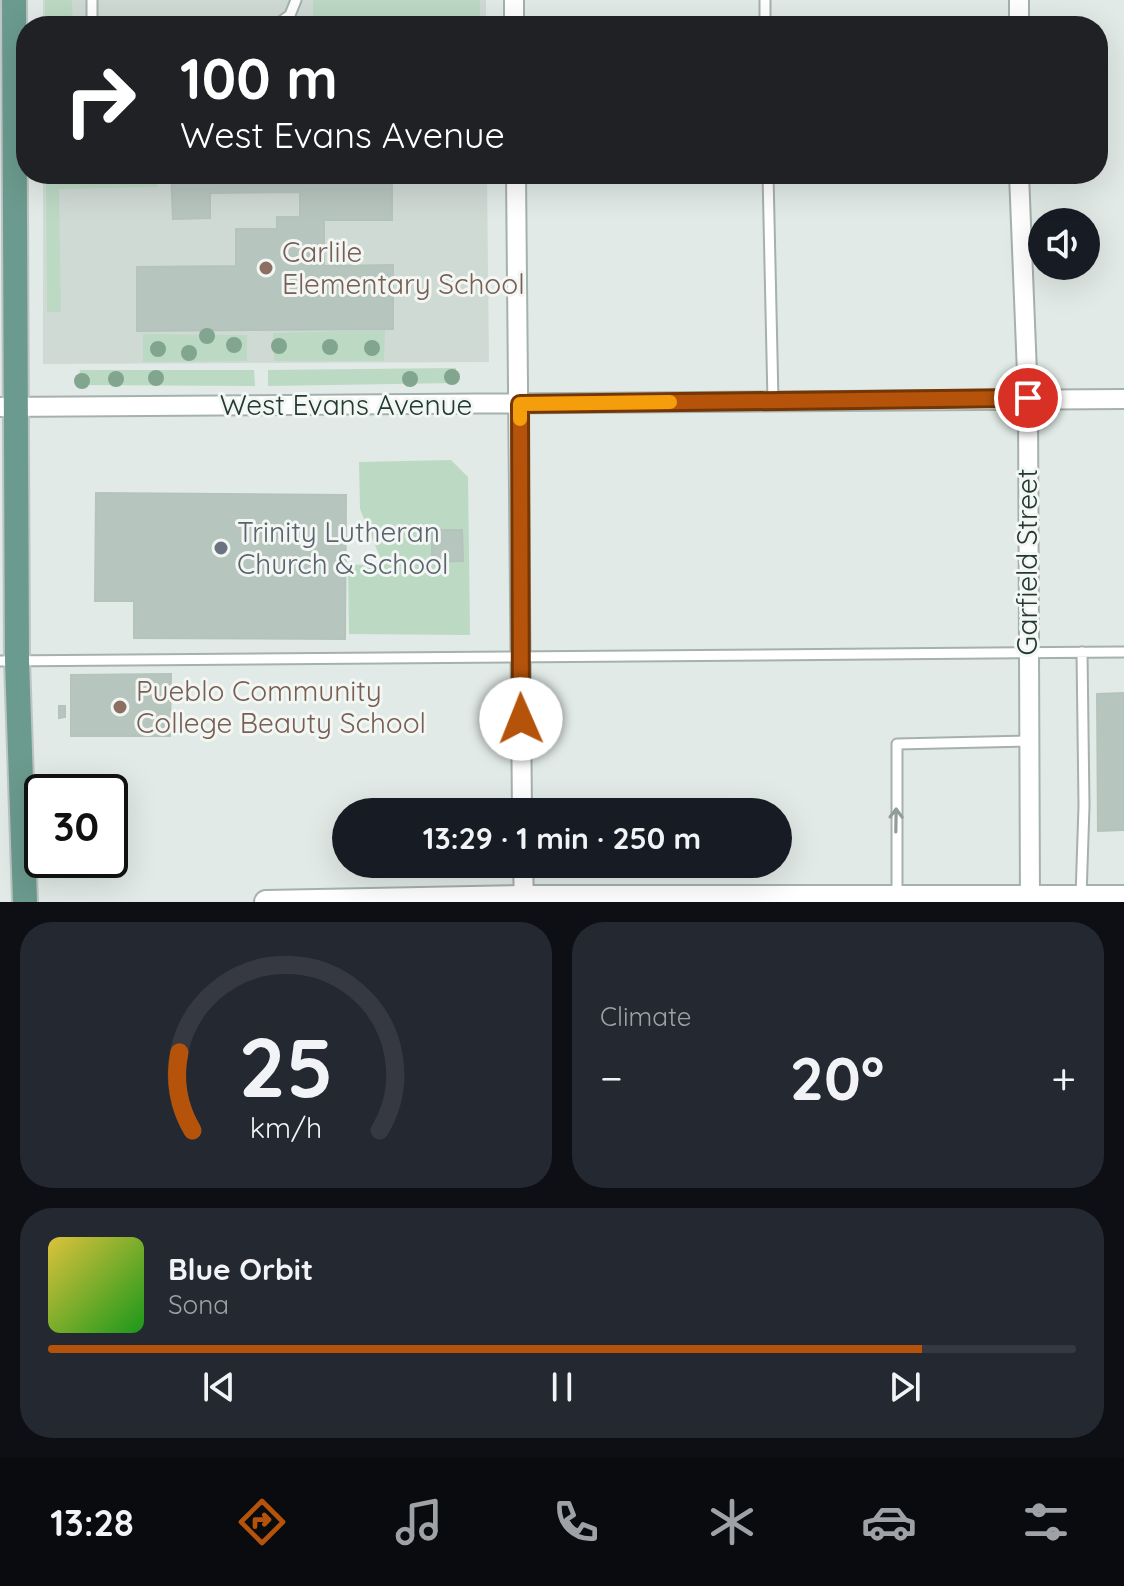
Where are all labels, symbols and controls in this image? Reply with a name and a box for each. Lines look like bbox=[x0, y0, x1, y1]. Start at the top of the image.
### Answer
text: 100 m bbox=[180, 43, 338, 113]
icon: right bbox=[48, 48, 152, 152]
text: West Evans Avenue bbox=[180, 112, 505, 157]
map controls bbox=[1028, 208, 1100, 280]
button: sound bbox=[1028, 208, 1100, 280]
place label: Carlile Elementary School bbox=[282, 234, 525, 301]
marker: Carlile Elementary School bbox=[257, 259, 275, 277]
pin bbox=[994, 364, 1062, 432]
icon: arrive bbox=[1006, 376, 1050, 420]
street label: West Evans Avenue bbox=[220, 387, 472, 422]
street label: Garfield Street bbox=[1009, 469, 1044, 655]
place label: Trinity Lutheran Church & School bbox=[237, 514, 448, 581]
marker: Trinity Lutheran Church & School bbox=[212, 539, 230, 557]
place label: Pueblo Community College Beauty School bbox=[136, 673, 426, 740]
position arrow bbox=[479, 677, 563, 761]
marker: Pueblo Community College Beauty School bbox=[111, 698, 129, 716]
speed limit sign: 30 bbox=[24, 774, 128, 878]
one-way arrow bbox=[888, 807, 904, 834]
text: 13:29 · 1 min · 250 m bbox=[423, 819, 701, 857]
text: Climate bbox=[600, 1000, 691, 1033]
text: 25 bbox=[238, 1014, 334, 1118]
text: 20° bbox=[790, 1040, 884, 1115]
text: − bbox=[600, 1050, 623, 1105]
text: + bbox=[1051, 1050, 1076, 1105]
text: km/h bbox=[250, 1109, 322, 1145]
text: Blue Orbit bbox=[168, 1250, 313, 1288]
text: Sona bbox=[168, 1288, 229, 1321]
icon: previous bbox=[197, 1365, 241, 1409]
icon: pause bbox=[540, 1365, 584, 1409]
icon: next bbox=[883, 1365, 927, 1409]
icon: directions bbox=[234, 1494, 290, 1550]
icon: music bbox=[391, 1494, 447, 1550]
icon: phone bbox=[548, 1494, 604, 1550]
icon: climate bbox=[704, 1494, 760, 1550]
icon: car bbox=[861, 1494, 917, 1550]
icon: filters bbox=[1018, 1494, 1074, 1550]
text: 13:28 bbox=[50, 1500, 134, 1545]

